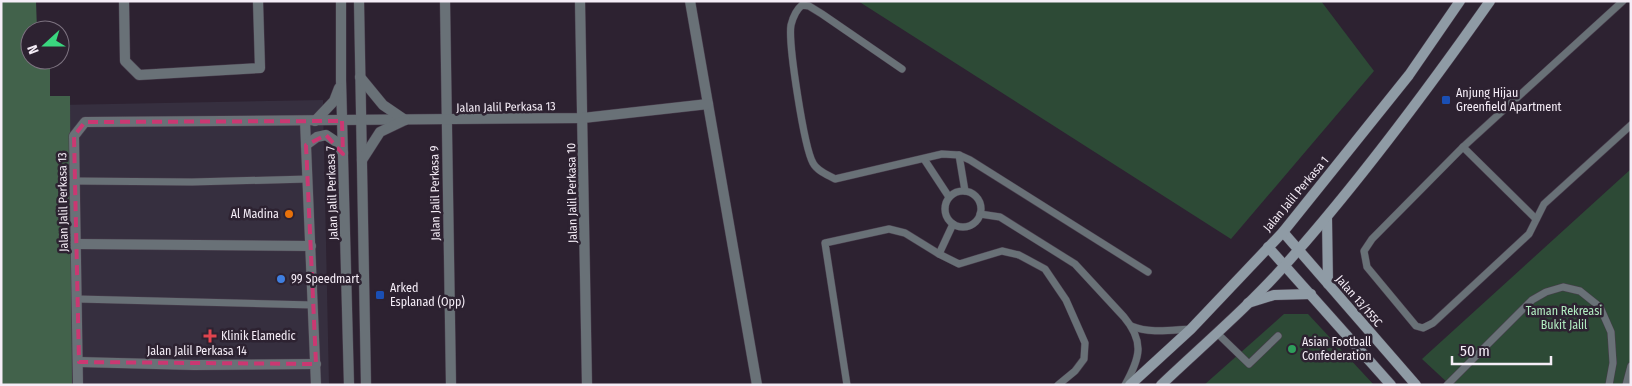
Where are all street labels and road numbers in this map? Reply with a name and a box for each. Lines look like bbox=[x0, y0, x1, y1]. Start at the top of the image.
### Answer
street label: Jalan Jalil Perkasa 13 bbox=[456, 99, 556, 115]
street label: Jalan Jalil Perkasa 10 bbox=[564, 143, 580, 243]
street label: Jalan Jalil Perkasa 9 bbox=[427, 145, 443, 241]
street label: Jalan Jalil Perkasa 7 bbox=[323, 146, 341, 240]
street label: Jalan Jalil Perkasa 13 bbox=[55, 152, 71, 252]
street label: Jalan Jalil Perkasa 1 bbox=[1260, 153, 1332, 235]
street label: Jalan 13/155C bbox=[1333, 272, 1385, 330]
street label: Jalan Jalil Perkasa 14 bbox=[147, 344, 247, 358]

